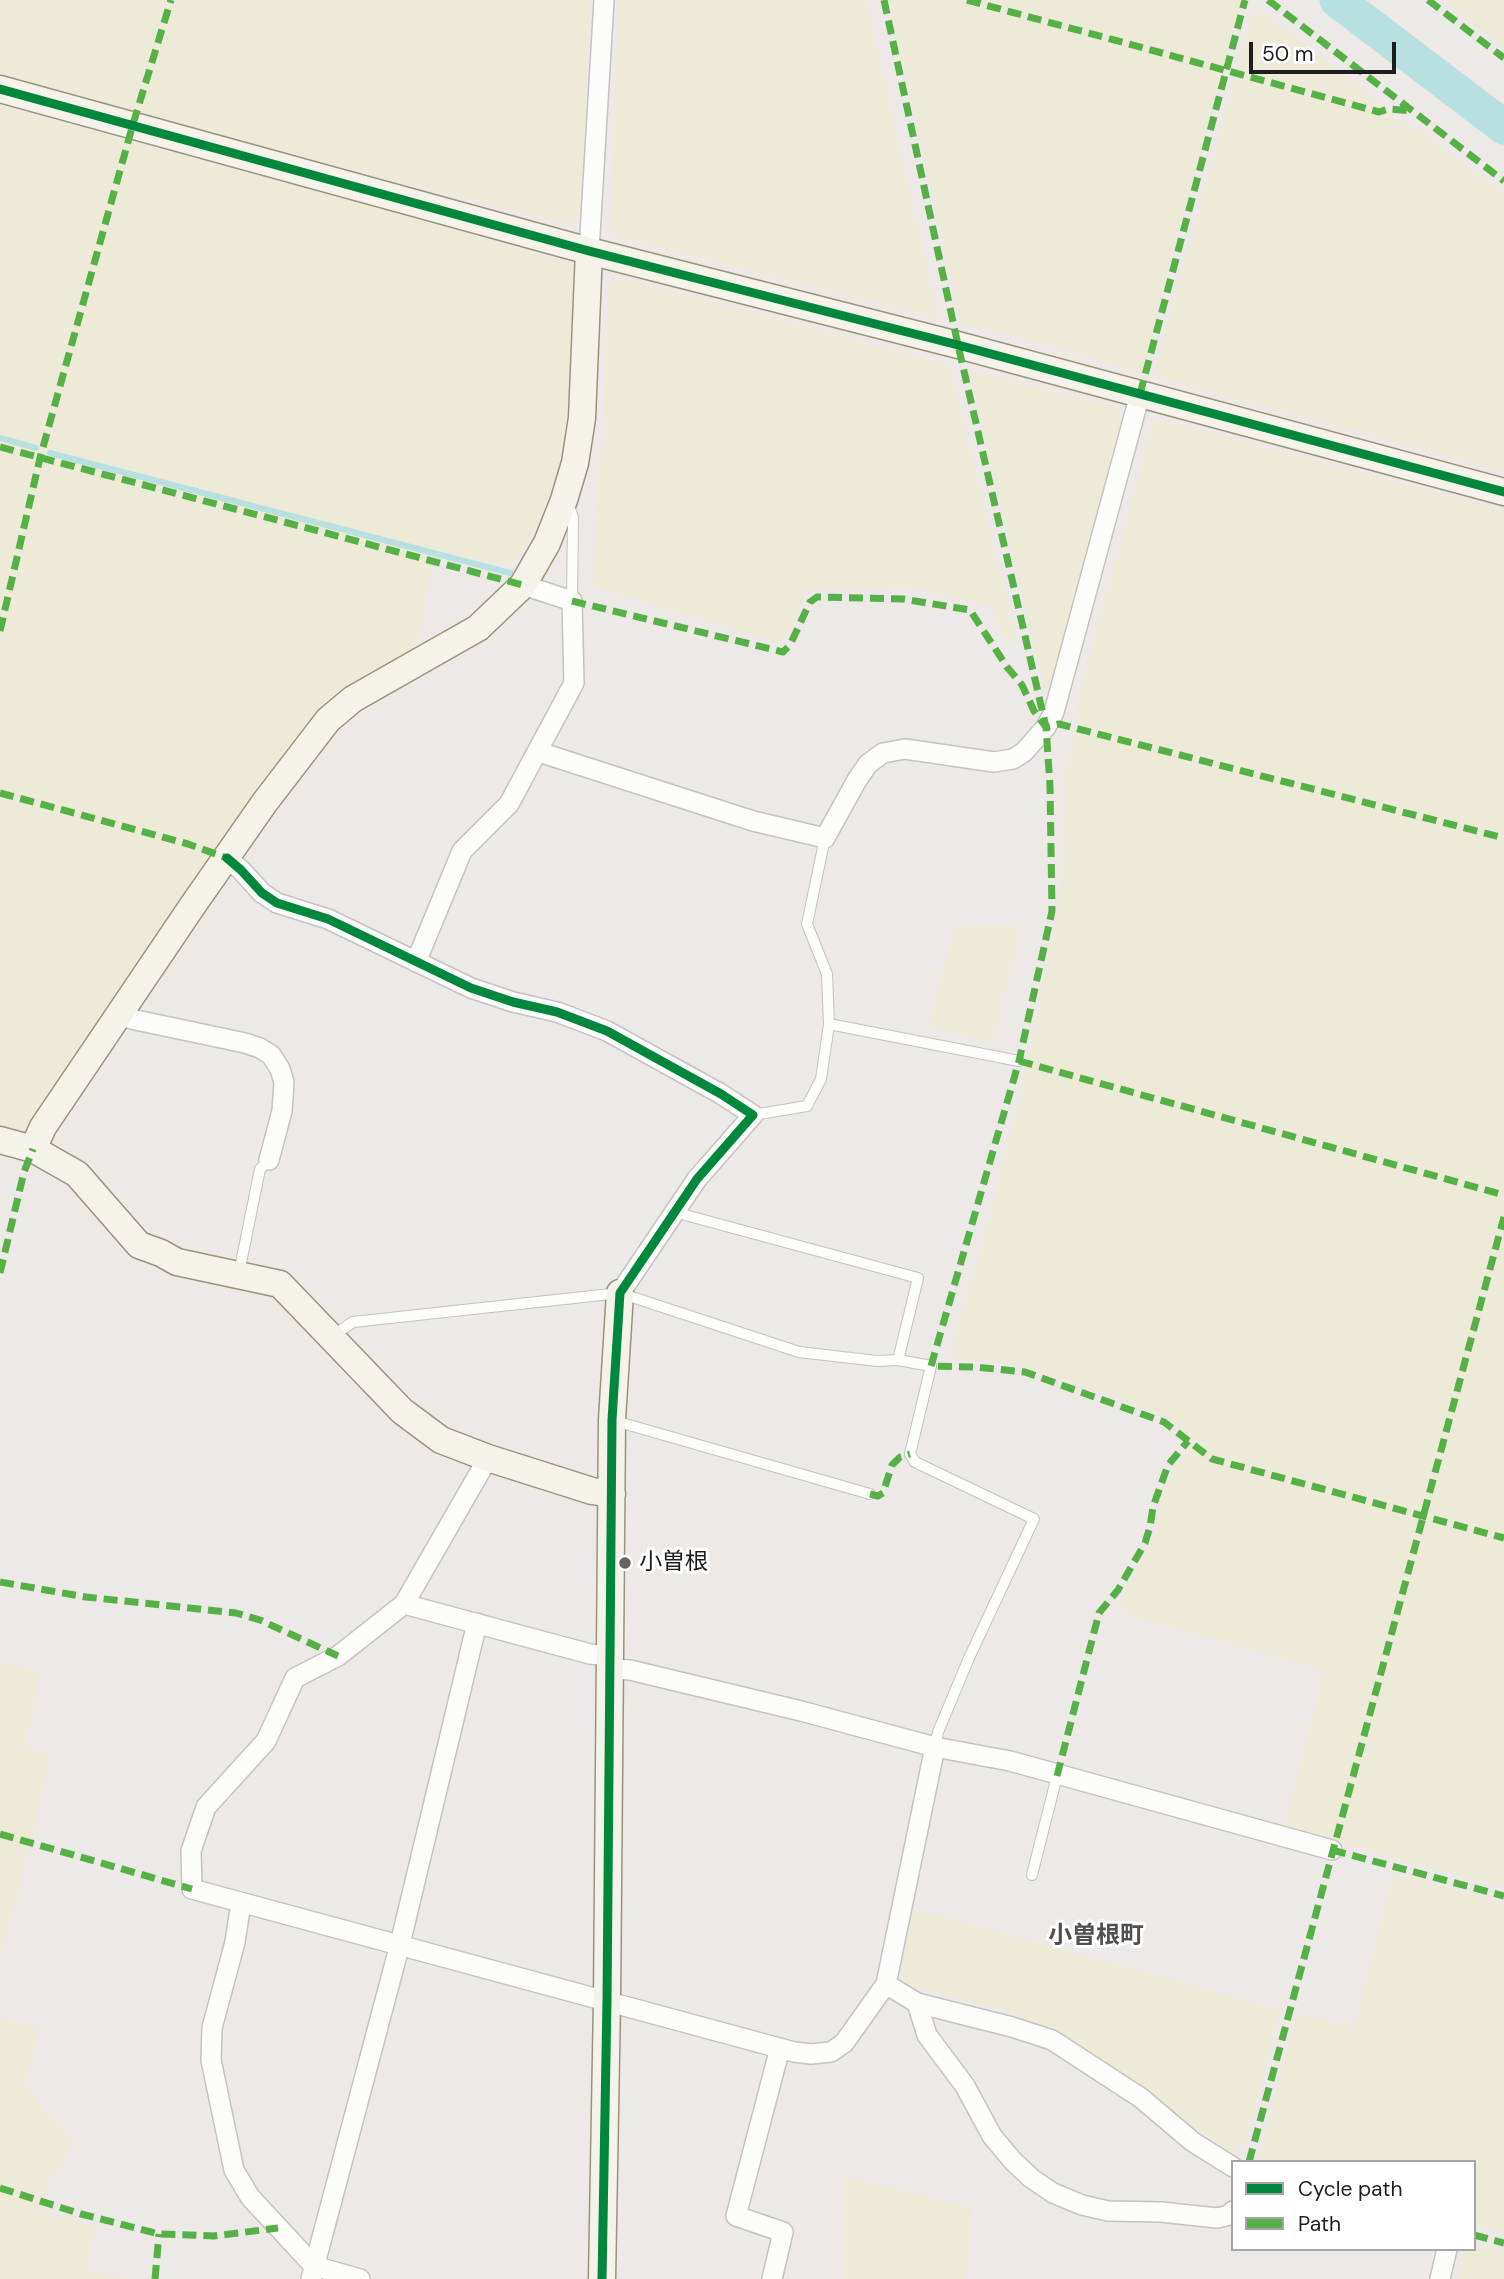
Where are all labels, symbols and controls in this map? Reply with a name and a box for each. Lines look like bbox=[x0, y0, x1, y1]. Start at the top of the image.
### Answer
scale bar bbox=[1252, 28, 1399, 72]
text: 50 m bbox=[1262, 40, 1313, 68]
place label: 小曽根 bbox=[639, 1549, 708, 1577]
marker: 小曽根 bbox=[617, 1555, 633, 1571]
district label: 小曽根町 bbox=[1048, 1923, 1144, 1951]
legend bbox=[1231, 2160, 1476, 2251]
text: Cycle path bbox=[1298, 2175, 1403, 2203]
text: Path bbox=[1298, 2210, 1341, 2238]

